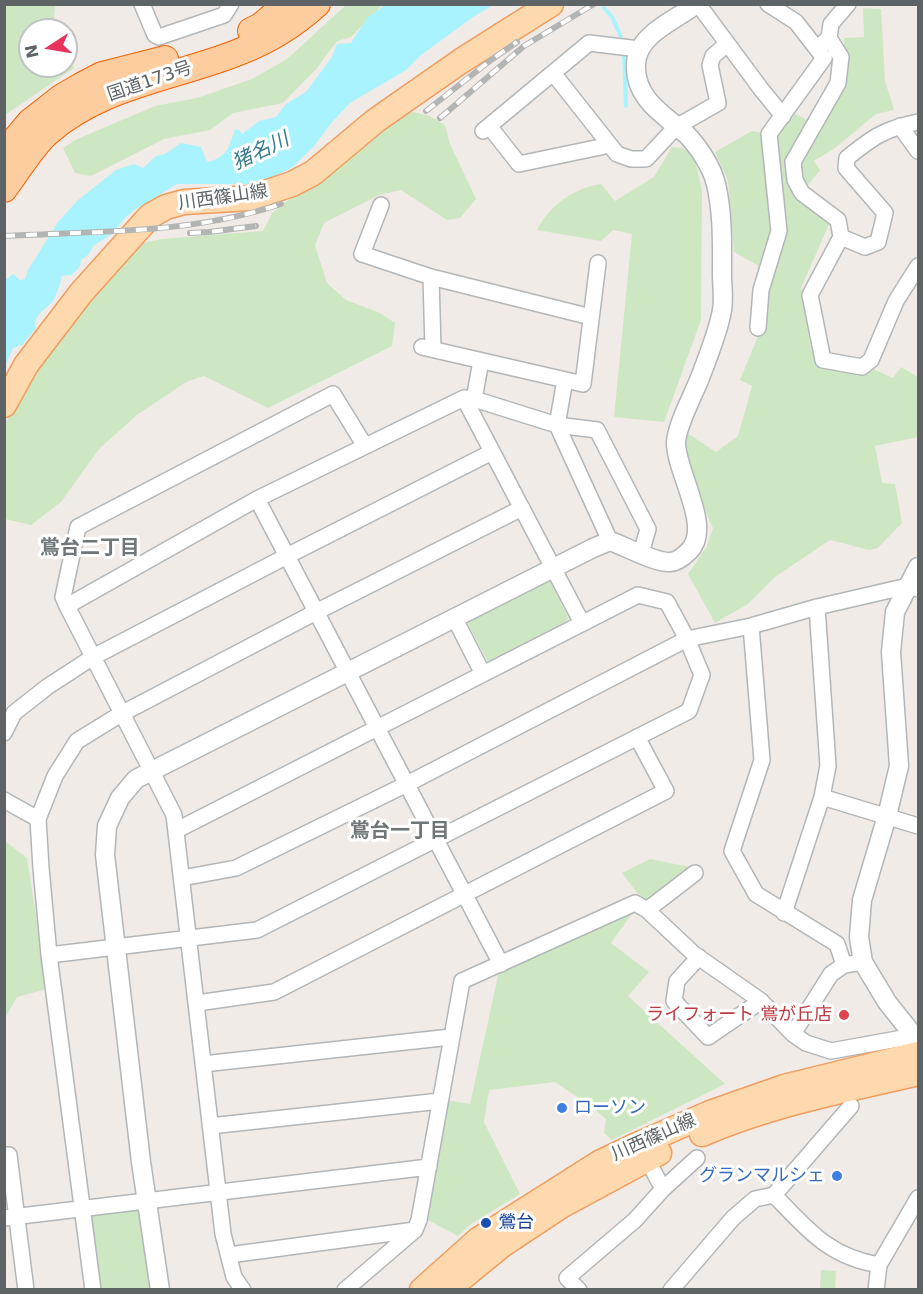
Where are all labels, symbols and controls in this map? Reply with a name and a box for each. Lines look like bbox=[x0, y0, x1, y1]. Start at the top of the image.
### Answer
north arrow bbox=[18, 18, 78, 78]
text: N bbox=[21, 43, 43, 60]
street label: 国道173号 bbox=[105, 57, 195, 107]
water label: 猪名川 bbox=[229, 128, 293, 176]
street label: 川西篠山線 bbox=[177, 181, 269, 215]
district label: 鴬台二丁目 bbox=[40, 537, 140, 561]
district label: 鴬台一丁目 bbox=[350, 820, 450, 844]
place label: ライフォート 鴬が丘店 bbox=[646, 1004, 832, 1026]
marker: ライフォート 鴬が丘店 bbox=[837, 1008, 851, 1022]
place label: ローソン bbox=[574, 1097, 646, 1119]
marker: ローソン bbox=[555, 1101, 569, 1115]
street label: 川西篠山線 bbox=[608, 1110, 700, 1166]
place label: グランマルシェ bbox=[699, 1165, 825, 1187]
marker: グランマルシェ bbox=[830, 1169, 844, 1183]
place label: 鶯台 bbox=[498, 1212, 534, 1234]
marker: 鶯台 bbox=[479, 1216, 493, 1230]

